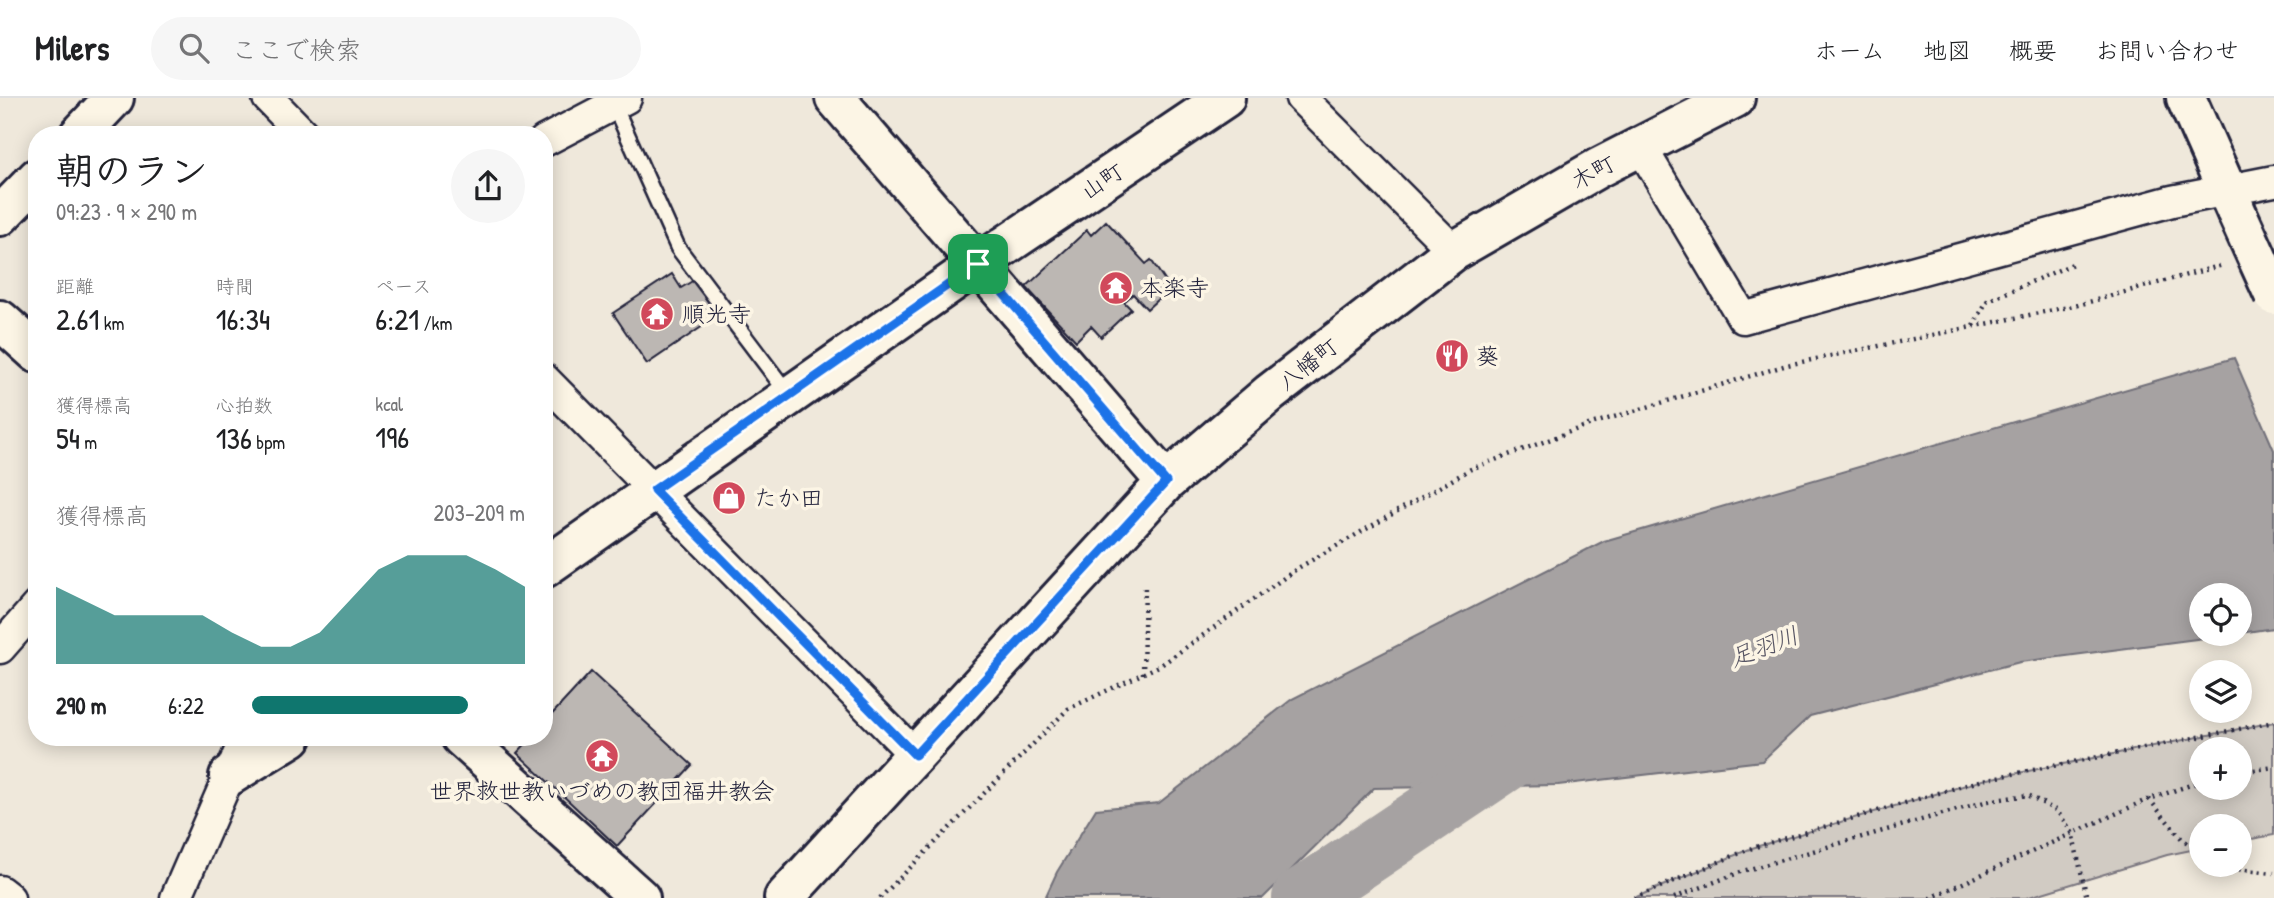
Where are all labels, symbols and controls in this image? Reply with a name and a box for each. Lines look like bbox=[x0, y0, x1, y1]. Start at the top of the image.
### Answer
search box bbox=[151, 17, 641, 80]
text: Milers bbox=[35, 26, 109, 70]
icon: search bbox=[175, 29, 213, 67]
text: ここで検索 bbox=[231, 32, 361, 67]
text: ホーム bbox=[1814, 34, 1885, 66]
text: 地図 bbox=[1923, 34, 1971, 66]
text: 概要 bbox=[2009, 34, 2057, 66]
text: お問い合わせ bbox=[2095, 34, 2239, 66]
text: 朝のラン bbox=[56, 144, 208, 196]
street label: 木町 bbox=[1565, 147, 1620, 196]
button: share bbox=[451, 149, 525, 223]
street label: 山町 bbox=[1074, 155, 1129, 206]
text: 09:23 · 9 × 290 m bbox=[56, 196, 197, 227]
pin bbox=[948, 234, 1008, 294]
icon: arrive bbox=[959, 245, 997, 283]
temple icon: 本楽寺 bbox=[1097, 269, 1135, 307]
place label: 本楽寺 bbox=[1140, 272, 1209, 303]
text: 距離 bbox=[56, 273, 94, 299]
text: 時間 bbox=[216, 273, 254, 299]
text: ペース bbox=[375, 273, 431, 299]
temple icon: 順光寺 bbox=[638, 295, 676, 333]
place label: 順光寺 bbox=[682, 298, 751, 329]
text: 2.61 bbox=[56, 299, 99, 339]
text: 16:34 bbox=[216, 299, 270, 339]
text: 6:21 bbox=[375, 299, 419, 339]
text: km bbox=[99, 310, 125, 336]
text: /km bbox=[419, 310, 452, 336]
street label: 八幡町 bbox=[1271, 330, 1344, 397]
restaurant icon: 葵 bbox=[1433, 337, 1471, 375]
place label: 葵 bbox=[1476, 340, 1499, 371]
text: kcal bbox=[375, 391, 403, 417]
text: 獲得標高 bbox=[56, 392, 132, 418]
text: 心拍数 bbox=[216, 392, 273, 418]
text: 196 bbox=[375, 417, 409, 457]
text: 54 bbox=[56, 418, 80, 458]
text: 136 bbox=[216, 418, 252, 458]
text: m bbox=[80, 429, 97, 455]
text: bpm bbox=[252, 429, 285, 455]
shop icon: たか田 bbox=[710, 479, 748, 517]
place label: たか田 bbox=[754, 482, 823, 513]
text: 203–209 m bbox=[434, 497, 525, 528]
text: 獲得標高 bbox=[56, 500, 148, 531]
map controls bbox=[2189, 583, 2252, 877]
button: locate bbox=[2189, 583, 2252, 646]
water label: 足羽川 bbox=[1724, 618, 1803, 674]
button: layers bbox=[2189, 660, 2252, 723]
text: 290 m bbox=[56, 690, 106, 721]
text: 6:22 bbox=[168, 690, 204, 721]
temple icon: 世界救世教いづめの教団福井教会 bbox=[583, 737, 621, 775]
button: + bbox=[2189, 737, 2252, 800]
place label: 世界救世教いづめの教団福井教会 bbox=[430, 775, 775, 806]
button: − bbox=[2189, 814, 2252, 877]

